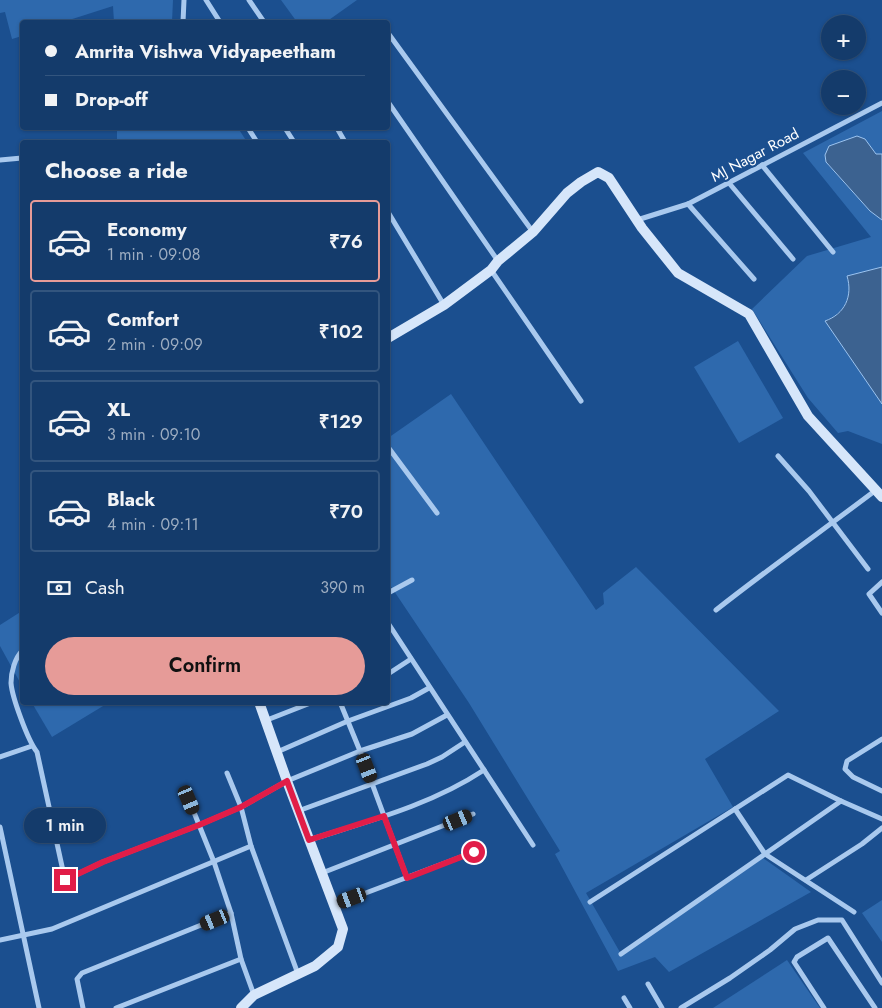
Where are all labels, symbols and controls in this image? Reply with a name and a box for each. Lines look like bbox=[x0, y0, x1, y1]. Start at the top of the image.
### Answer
map controls bbox=[821, 15, 866, 115]
button: + bbox=[821, 15, 866, 60]
text: Amrita Vishwa Vidyapeetham bbox=[75, 38, 336, 65]
button: − bbox=[821, 70, 866, 115]
text: Drop-off bbox=[75, 86, 148, 113]
street label: MJ Nagar Road bbox=[707, 123, 803, 187]
text: Choose a ride bbox=[45, 154, 188, 186]
text: Economy bbox=[107, 216, 187, 243]
icon: car bbox=[47, 219, 92, 264]
text: ₹76 bbox=[329, 228, 363, 255]
text: 1 min · 09:08 bbox=[107, 243, 200, 266]
text: Comfort bbox=[107, 306, 179, 333]
icon: car bbox=[47, 309, 92, 354]
text: ₹102 bbox=[319, 318, 363, 345]
text: 2 min · 09:09 bbox=[107, 333, 203, 356]
text: XL bbox=[107, 396, 130, 423]
icon: car bbox=[47, 399, 92, 444]
text: ₹129 bbox=[319, 408, 363, 435]
text: 3 min · 09:10 bbox=[107, 423, 200, 446]
text: Black bbox=[107, 486, 155, 513]
icon: car bbox=[47, 489, 92, 534]
text: ₹70 bbox=[329, 498, 363, 525]
text: 4 min · 09:11 bbox=[107, 513, 199, 536]
icon: cash bbox=[45, 574, 73, 602]
text: Cash bbox=[85, 574, 125, 601]
text: 390 m bbox=[320, 576, 365, 599]
button: Confirm bbox=[45, 637, 365, 695]
car bbox=[354, 751, 379, 785]
car bbox=[176, 783, 201, 817]
car bbox=[441, 807, 474, 833]
callout: 1 min bbox=[24, 808, 106, 842]
text: 1 min bbox=[46, 814, 84, 837]
route start bbox=[463, 841, 485, 863]
route end bbox=[54, 869, 76, 891]
car bbox=[335, 886, 368, 910]
car bbox=[198, 907, 231, 933]

